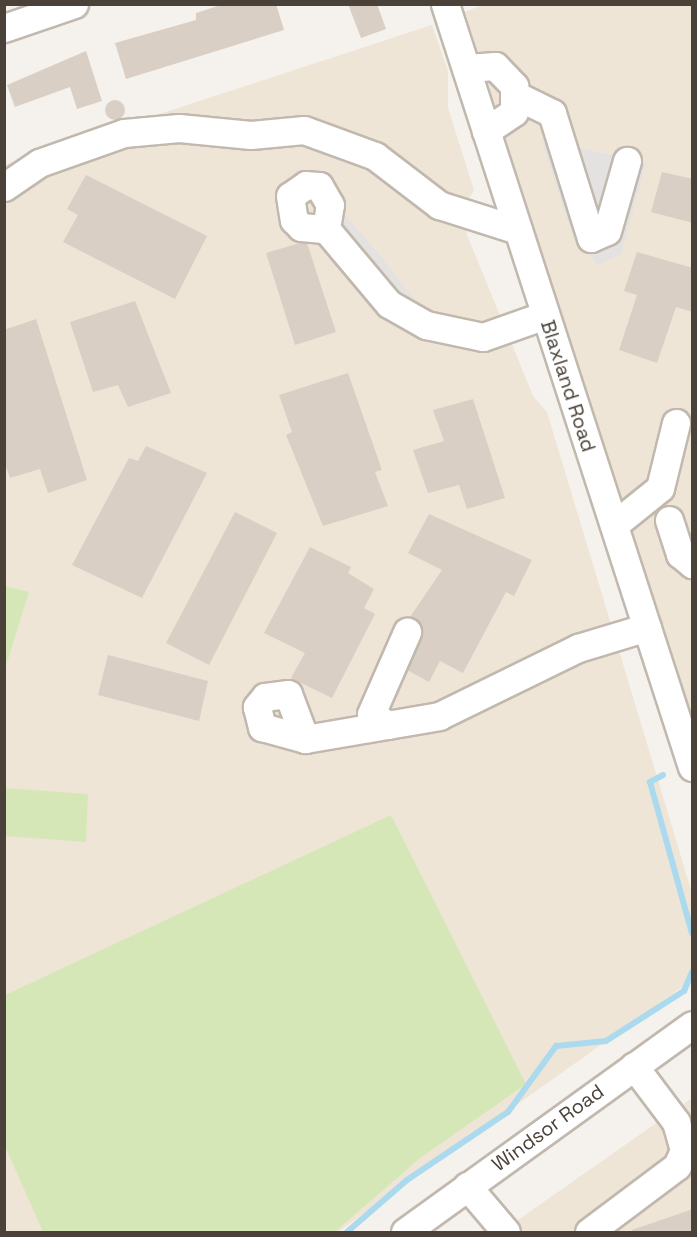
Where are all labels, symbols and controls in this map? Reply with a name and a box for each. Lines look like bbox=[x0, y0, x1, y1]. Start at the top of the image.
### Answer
street label: Blaxland Road bbox=[535, 317, 601, 455]
street label: Windsor Road bbox=[487, 1079, 609, 1177]

